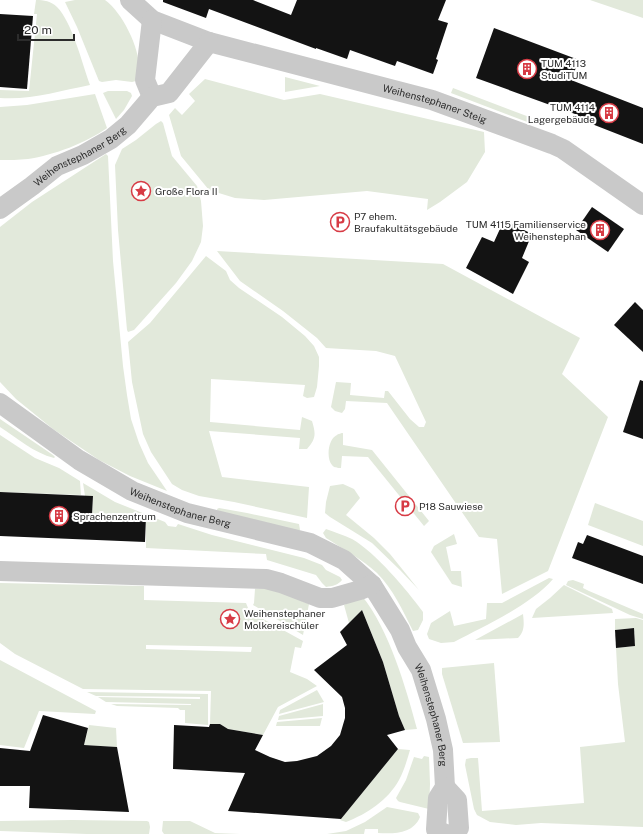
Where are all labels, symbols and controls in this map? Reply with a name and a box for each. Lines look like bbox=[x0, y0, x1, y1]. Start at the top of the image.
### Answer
scale bar bbox=[18, 16, 74, 42]
text: 20 m bbox=[24, 23, 52, 37]
place label: TUM 4113 StudiTUM bbox=[541, 57, 587, 81]
building icon: TUM 4113 StudiTUM bbox=[516, 58, 538, 80]
street label: Weihenstephaner Steig bbox=[382, 81, 489, 126]
place label: TUM 4114 Lagergebäude bbox=[528, 101, 595, 125]
building icon: TUM 4114 Lagergebäude bbox=[598, 102, 620, 124]
street label: Weihenstephaner Berg bbox=[31, 123, 128, 189]
place icon: Große Flora II bbox=[130, 180, 152, 202]
place label: Große Flora II bbox=[155, 185, 217, 197]
place label: P7 ehem. Braufakultätsgebäude bbox=[354, 210, 458, 234]
parking icon: P7 ehem. Braufakultätsgebäude bbox=[329, 211, 351, 233]
place label: TUM 4115 Familienservice Weihenstephan bbox=[466, 218, 586, 242]
building icon: TUM 4115 Familienservice Weihenstephan bbox=[589, 219, 611, 241]
street label: Weihenstephaner Berg bbox=[128, 485, 232, 530]
parking icon: P18 Sauwiese bbox=[394, 495, 416, 517]
place label: P18 Sauwiese bbox=[419, 500, 483, 512]
building icon: Sprachenzentrum bbox=[48, 505, 70, 527]
place label: Sprachenzentrum bbox=[73, 510, 156, 522]
place label: Weihenstephaner Molkereischüler bbox=[244, 607, 325, 631]
place icon: Weihenstephaner Molkereischüler bbox=[219, 608, 241, 630]
street label: Weihenstephaner Berg bbox=[412, 661, 450, 767]

